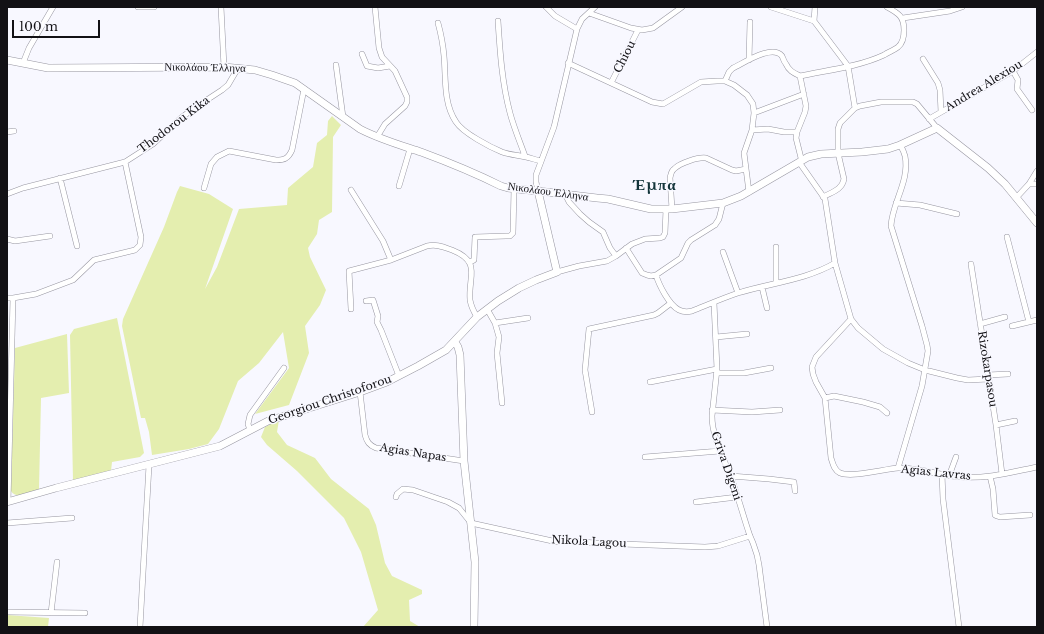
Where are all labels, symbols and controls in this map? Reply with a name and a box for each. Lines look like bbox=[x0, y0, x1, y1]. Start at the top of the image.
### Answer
scale bar bbox=[14, 12, 102, 38]
text: 100 m bbox=[19, 19, 58, 34]
street label: Chiou bbox=[611, 39, 639, 75]
street label: Andrea Alexiou bbox=[943, 58, 1025, 114]
street label: Νικολάου Έλληνα bbox=[164, 61, 246, 75]
street label: Thodorou Kika bbox=[136, 94, 212, 156]
district label: Έμπα bbox=[633, 177, 677, 195]
street label: Νικολάου Έλληνα bbox=[507, 180, 589, 204]
street label: Rizokarpasou bbox=[974, 330, 1000, 408]
street label: Georgiou Christoforou bbox=[267, 373, 393, 427]
street label: Griva Digeni bbox=[708, 430, 744, 502]
street label: Agias Napas bbox=[379, 441, 447, 465]
street label: Agias Lavras bbox=[901, 463, 971, 483]
street label: Nikola Lagou bbox=[551, 533, 627, 551]

